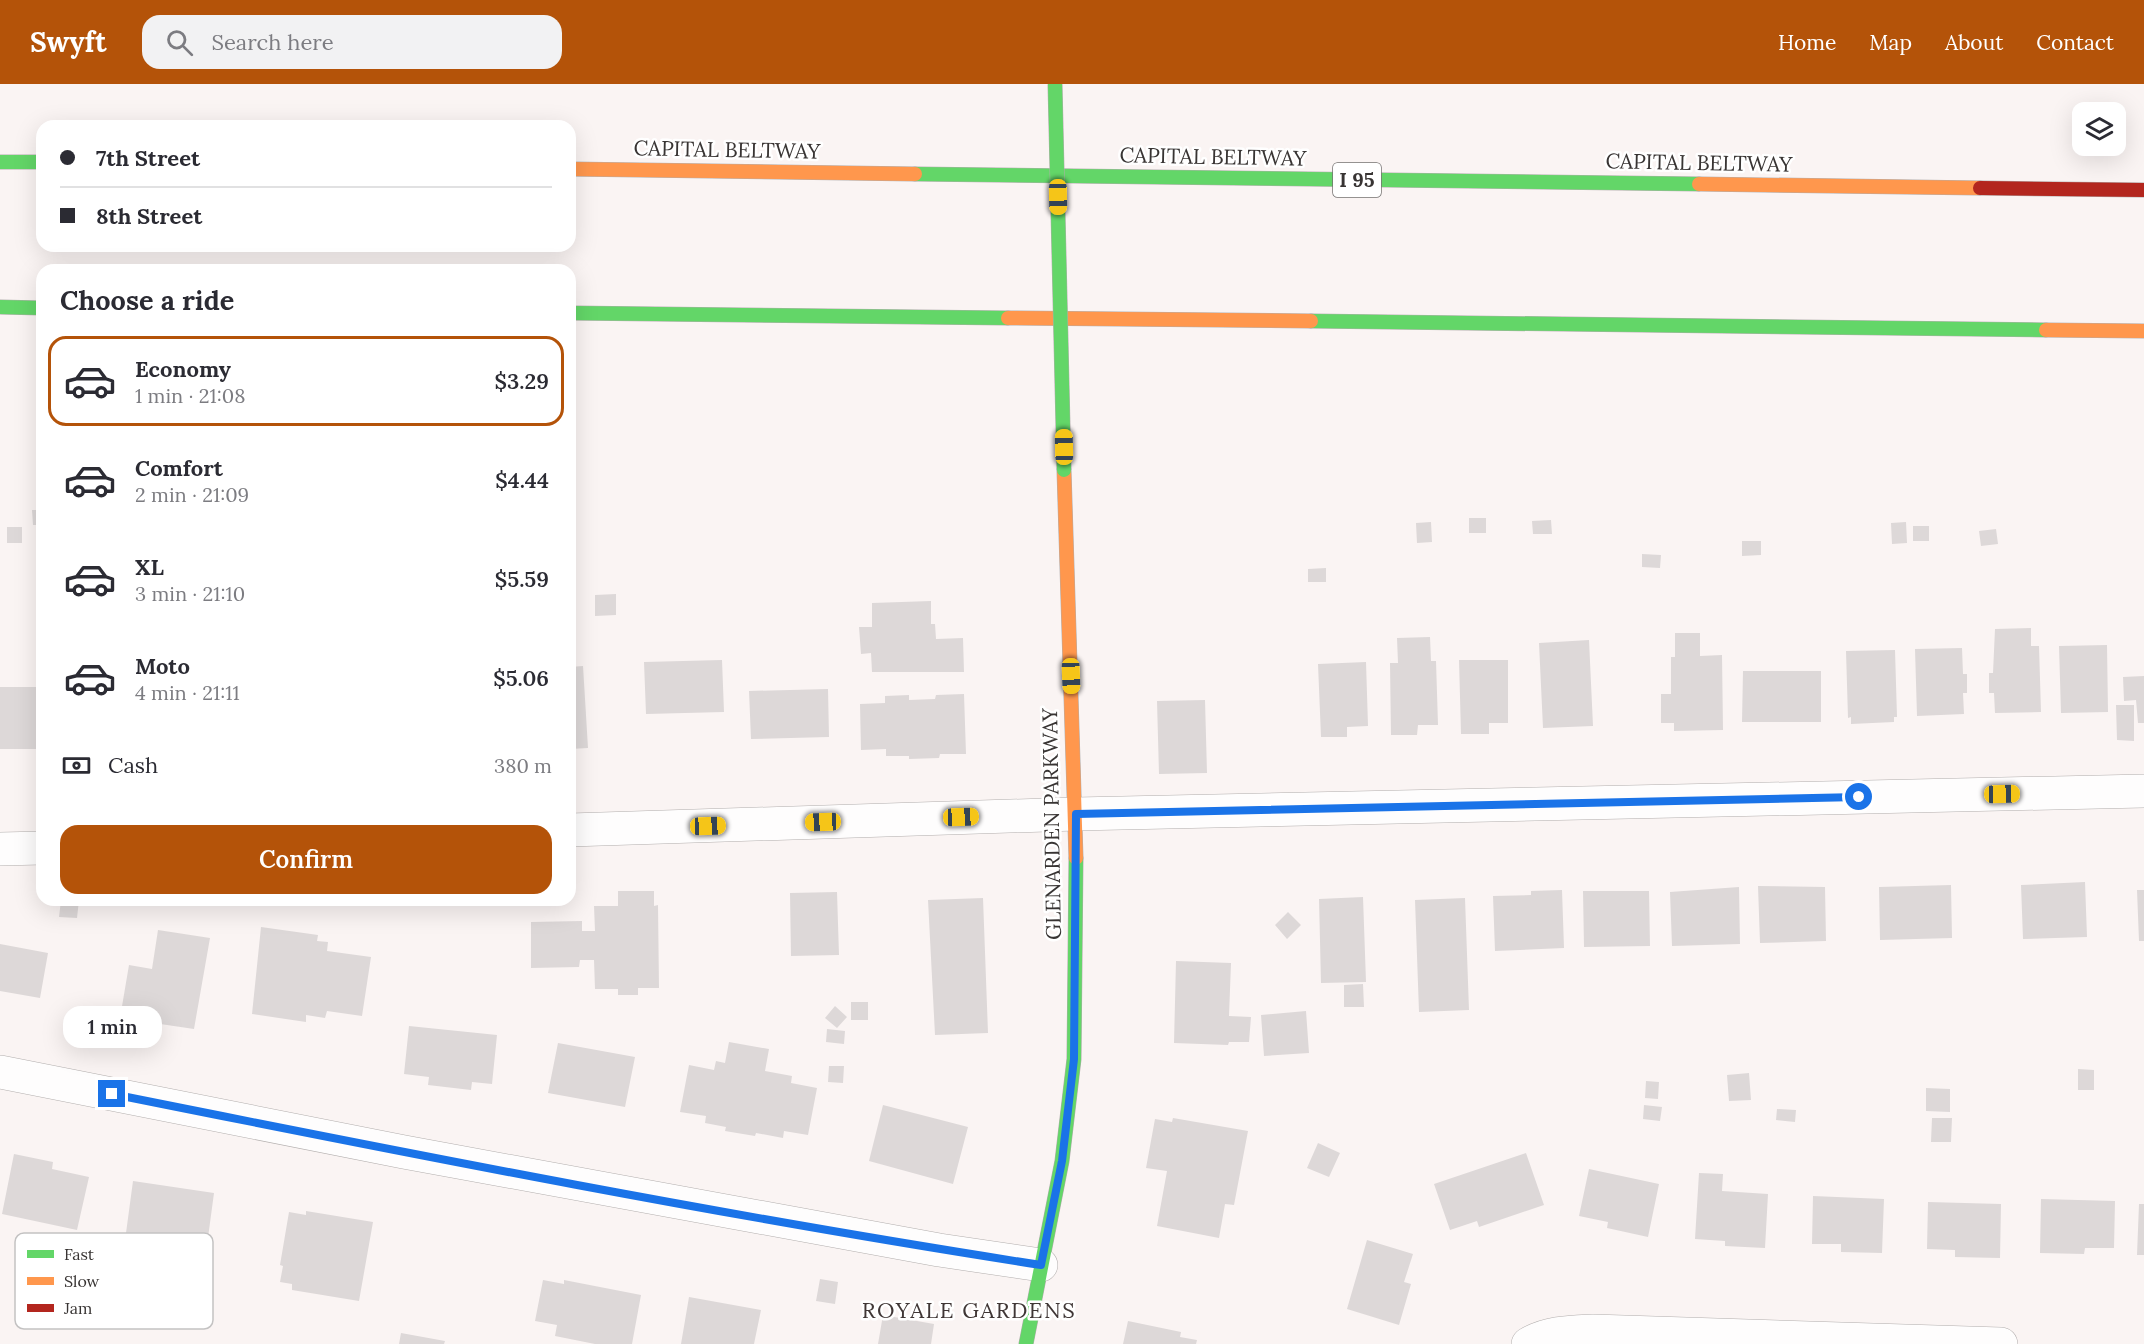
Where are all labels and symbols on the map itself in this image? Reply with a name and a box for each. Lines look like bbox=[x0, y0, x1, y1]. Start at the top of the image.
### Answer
street label: CAPITAL BELTWAY bbox=[633, 134, 821, 165]
street label: CAPITAL BELTWAY bbox=[1119, 141, 1307, 172]
street label: CAPITAL BELTWAY bbox=[1605, 147, 1793, 178]
road number: I 95 bbox=[1333, 163, 1381, 197]
car bbox=[1049, 179, 1067, 215]
car bbox=[1055, 429, 1073, 465]
car bbox=[1061, 658, 1081, 694]
street label: GLENARDEN PARKWAY bbox=[1036, 707, 1067, 940]
route start bbox=[1845, 783, 1872, 810]
car bbox=[1984, 785, 2020, 803]
car bbox=[943, 807, 979, 827]
car bbox=[805, 812, 841, 832]
car bbox=[690, 816, 726, 836]
callout: 1 min bbox=[63, 1007, 162, 1049]
route end bbox=[98, 1080, 125, 1107]
legend bbox=[15, 1233, 213, 1329]
text: Fast bbox=[64, 1244, 95, 1264]
text: Slow bbox=[64, 1271, 100, 1291]
district label: ROYALE GARDENS bbox=[862, 1296, 1076, 1324]
text: Jam bbox=[63, 1298, 92, 1318]

